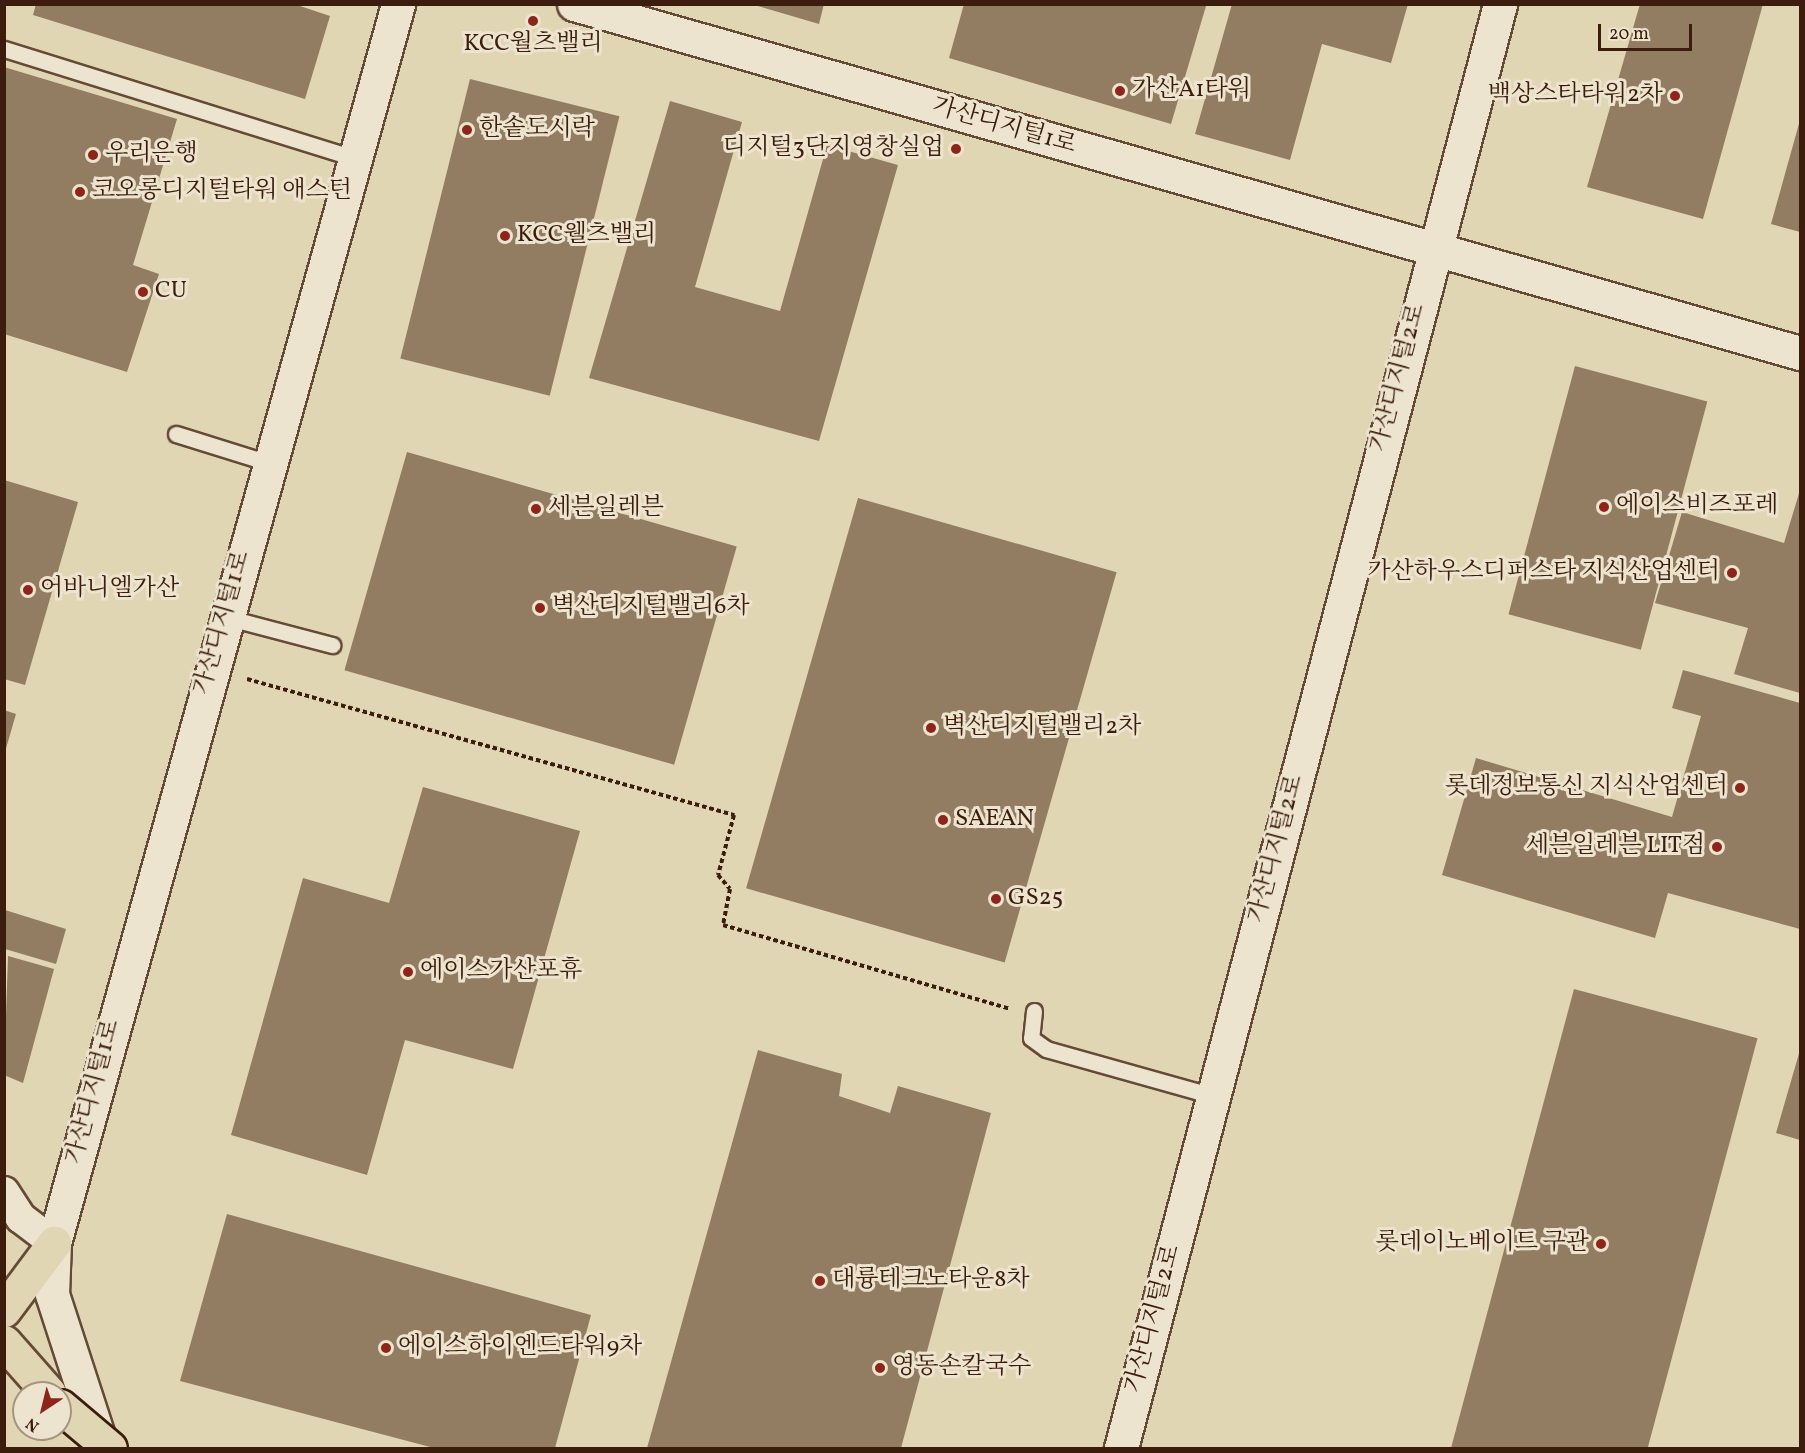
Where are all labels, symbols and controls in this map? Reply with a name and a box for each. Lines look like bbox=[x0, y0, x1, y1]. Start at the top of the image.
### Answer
scale bar bbox=[1601, 12, 1696, 50]
marker: KCC월츠밸리 bbox=[526, 14, 540, 28]
text: 20 m bbox=[1609, 22, 1649, 47]
place label: KCC월츠밸리 bbox=[463, 31, 603, 59]
place label: 가산A1타워 bbox=[1132, 77, 1251, 105]
place label: 백상스타타워2차 bbox=[1488, 82, 1663, 110]
marker: 가산A1타워 bbox=[1113, 84, 1127, 98]
marker: 백상스타타워2차 bbox=[1668, 89, 1682, 103]
street label: 가산디지털1로 bbox=[929, 93, 1079, 161]
place label: 한솥도시락 bbox=[479, 116, 595, 144]
marker: 한솥도시락 bbox=[460, 123, 474, 137]
place label: 디지털3단지영창실업 bbox=[723, 135, 944, 163]
place label: 우리은행 bbox=[105, 141, 198, 169]
marker: 디지털3단지영창실업 bbox=[949, 142, 963, 156]
marker: 우리은행 bbox=[86, 148, 100, 162]
place label: 코오롱디지털타워 애스턴 bbox=[92, 178, 352, 206]
marker: 코오롱디지털타워 애스턴 bbox=[73, 185, 87, 199]
place label: KCC웰츠밸리 bbox=[517, 222, 656, 250]
marker: KCC웰츠밸리 bbox=[498, 229, 512, 243]
place label: CU bbox=[155, 278, 187, 306]
marker: CU bbox=[136, 285, 150, 299]
street label: 가산디지털2로 bbox=[1365, 301, 1433, 455]
place label: 에이스비즈포레 bbox=[1616, 493, 1778, 521]
place label: 세븐일레븐 bbox=[548, 495, 664, 523]
marker: 에이스비즈포레 bbox=[1597, 500, 1611, 514]
marker: 세븐일레븐 bbox=[529, 502, 543, 516]
street label: 가산디지털1로 bbox=[189, 548, 257, 698]
place label: 가산하우스디퍼스타 지식산업센터 bbox=[1367, 559, 1720, 587]
marker: 가산하우스디퍼스타 지식산업센터 bbox=[1725, 566, 1739, 580]
place label: 어바니엘가산 bbox=[40, 576, 179, 604]
marker: 어바니엘가산 bbox=[21, 583, 35, 597]
place label: 벽산디지털밸리6차 bbox=[552, 594, 750, 622]
marker: 벽산디지털밸리6차 bbox=[533, 601, 547, 615]
place label: 벽산디지털밸리2차 bbox=[943, 714, 1141, 742]
marker: 벽산디지털밸리2차 bbox=[924, 721, 938, 735]
street label: 가산디지털2로 bbox=[1243, 772, 1311, 926]
place label: 롯데정보통신 지식산업센터 bbox=[1445, 774, 1728, 802]
marker: 롯데정보통신 지식산업센터 bbox=[1733, 781, 1747, 795]
place label: SAEAN bbox=[955, 806, 1034, 834]
marker: SAEAN bbox=[936, 813, 950, 827]
place label: 세븐일레븐 LIT점 bbox=[1526, 833, 1705, 861]
marker: 세븐일레븐 LIT점 bbox=[1710, 840, 1724, 854]
place label: GS25 bbox=[1008, 885, 1063, 913]
marker: GS25 bbox=[989, 892, 1003, 906]
place label: 에이스가산포휴 bbox=[420, 958, 582, 986]
marker: 에이스가산포휴 bbox=[401, 965, 415, 979]
street label: 가산디지털1로 bbox=[61, 1017, 127, 1167]
place label: 롯데이노베이트 구관 bbox=[1376, 1230, 1589, 1258]
marker: 롯데이노베이트 구관 bbox=[1594, 1237, 1608, 1251]
street label: 가산디지털2로 bbox=[1120, 1242, 1188, 1396]
place label: 대륭테크노타운8차 bbox=[832, 1267, 1030, 1295]
marker: 대륭테크노타운8차 bbox=[813, 1274, 827, 1288]
place label: 에이스하이엔드타워9차 bbox=[398, 1334, 642, 1362]
marker: 에이스하이엔드타워9차 bbox=[379, 1341, 393, 1355]
place label: 영동손칼국수 bbox=[892, 1354, 1031, 1382]
marker: 영동손칼국수 bbox=[873, 1361, 887, 1375]
north arrow bbox=[12, 1381, 72, 1441]
text: N bbox=[22, 1412, 44, 1436]

